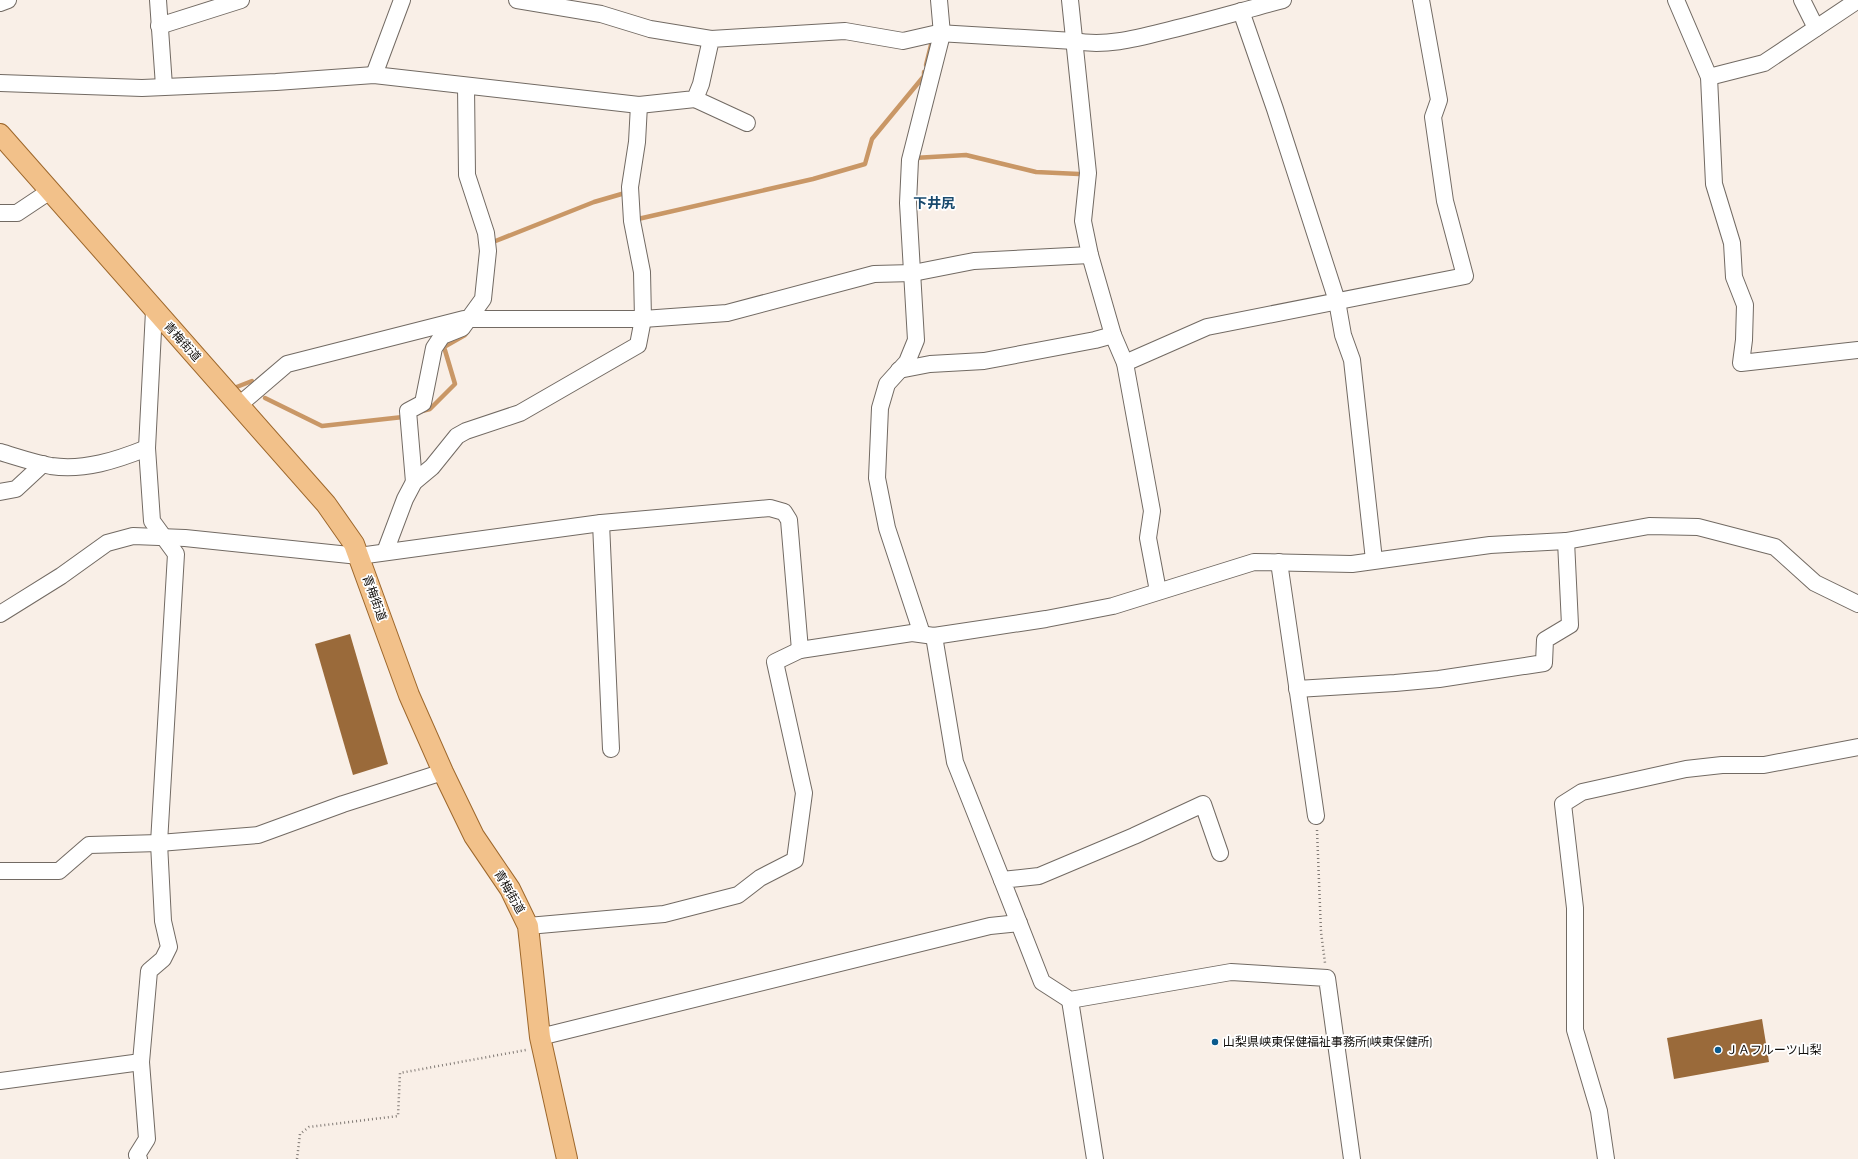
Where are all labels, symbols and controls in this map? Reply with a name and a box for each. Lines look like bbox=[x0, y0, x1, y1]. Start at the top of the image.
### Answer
district label: 下井尻 bbox=[913, 195, 955, 212]
street label: 青梅街道 bbox=[160, 319, 204, 365]
street label: 青梅街道 bbox=[359, 573, 389, 623]
street label: 青梅街道 bbox=[491, 867, 527, 917]
place label: 山梨県峡東保健福祉事務所(峡東保健所) bbox=[1223, 1035, 1432, 1050]
marker: 山梨県峡東保健福祉事務所(峡東保健所) bbox=[1210, 1037, 1220, 1047]
place label: ＪＡフルーツ山梨 bbox=[1726, 1043, 1822, 1058]
marker: ＪＡフルーツ山梨 bbox=[1713, 1045, 1723, 1055]

